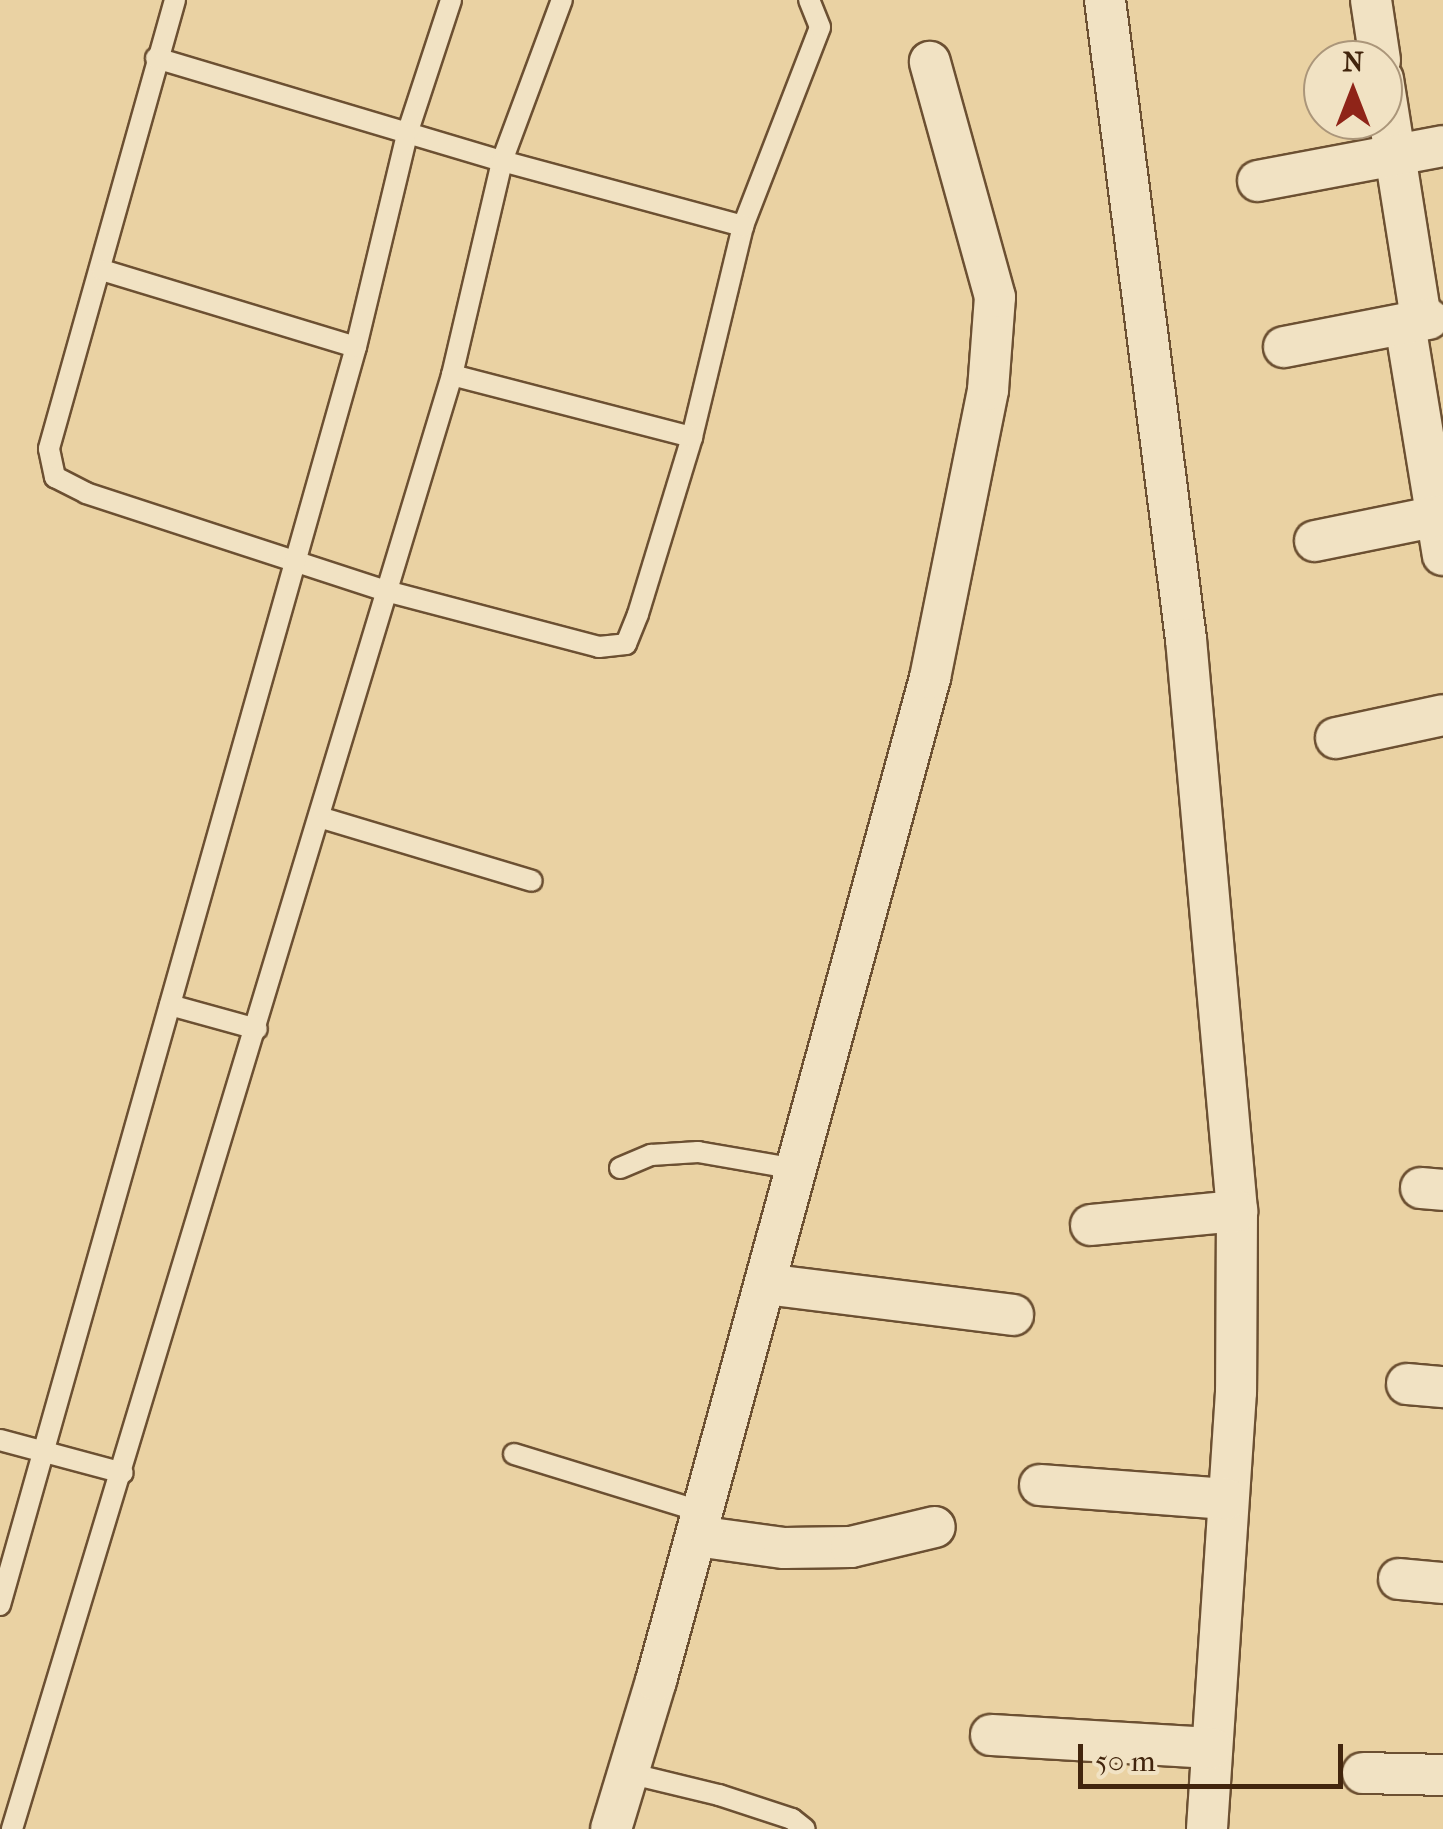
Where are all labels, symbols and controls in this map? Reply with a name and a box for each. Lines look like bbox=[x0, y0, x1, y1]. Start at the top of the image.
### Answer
north arrow bbox=[1303, 40, 1403, 140]
text: N bbox=[1342, 45, 1364, 78]
scale bar bbox=[1083, 1724, 1348, 1786]
text: 50 m bbox=[1095, 1744, 1156, 1779]

